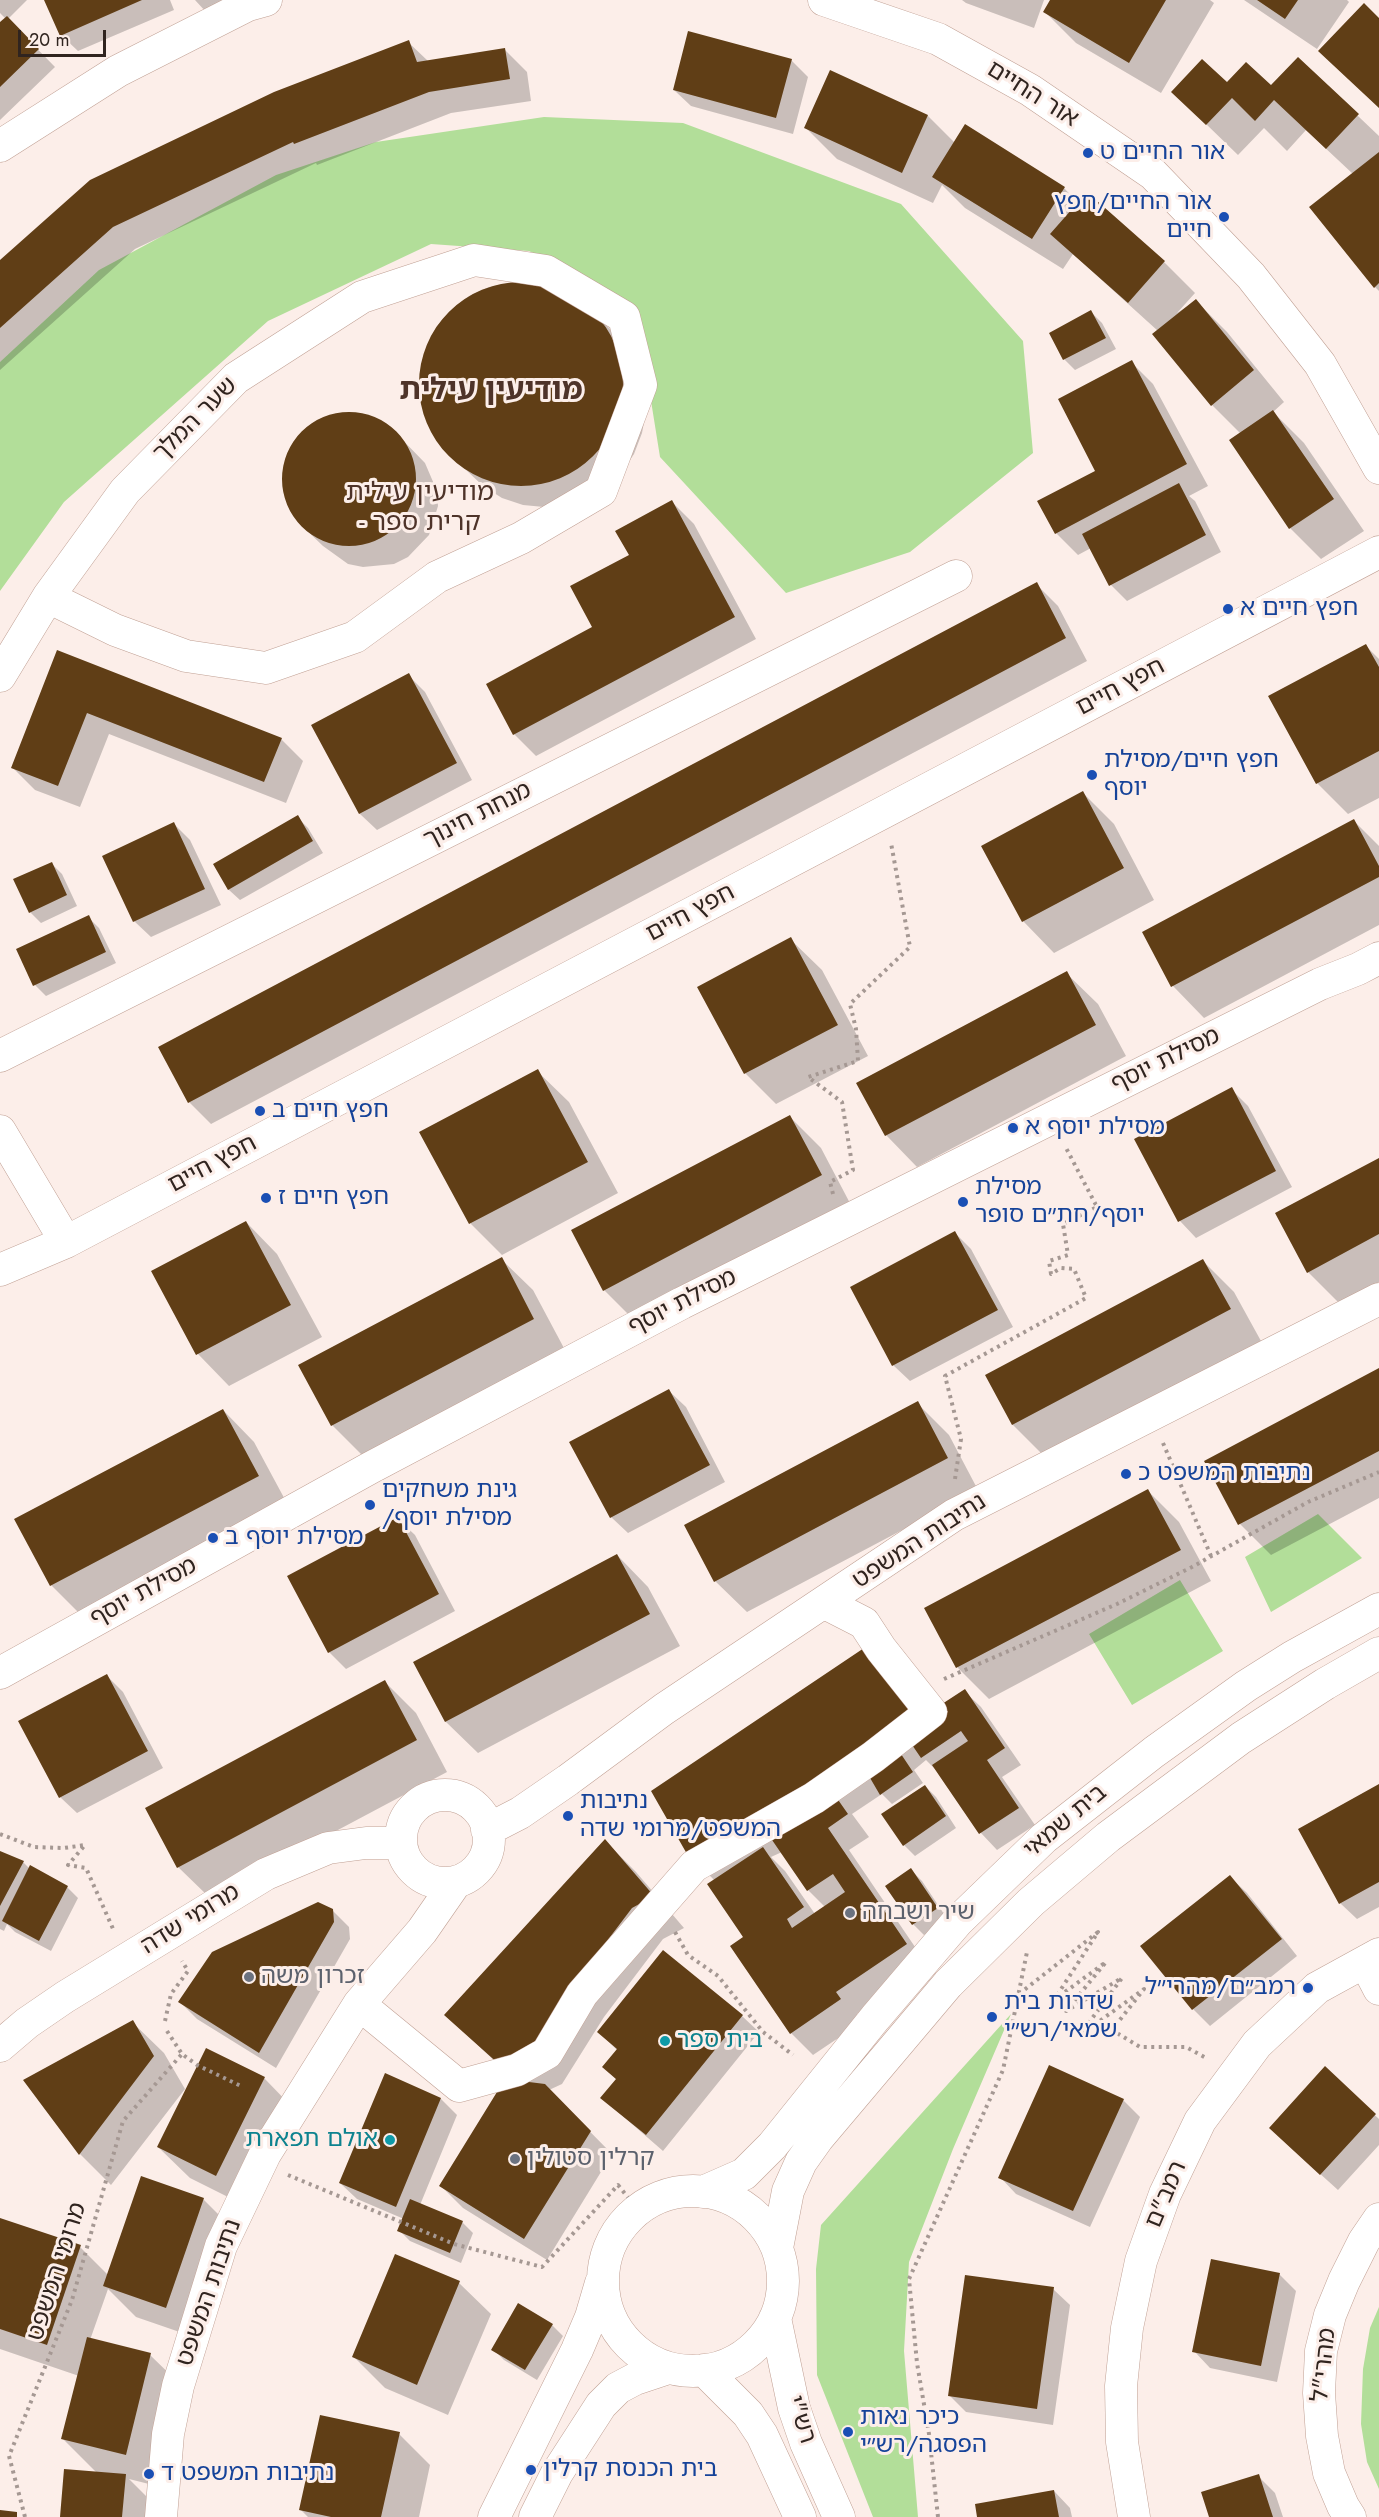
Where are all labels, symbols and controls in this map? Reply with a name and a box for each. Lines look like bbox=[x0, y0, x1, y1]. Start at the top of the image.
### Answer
scale bar bbox=[21, 18, 110, 56]
text: 20 m bbox=[29, 27, 69, 53]
street label: אור החיים bbox=[981, 56, 1083, 134]
place label: אור החיים ט bbox=[1100, 139, 1225, 167]
marker: אור החיים ט bbox=[1081, 146, 1095, 160]
place label: אור החיים/חפץ חיים bbox=[1054, 189, 1212, 245]
marker: אור החיים/חפץ חיים bbox=[1217, 210, 1231, 224]
street label: שער המלך bbox=[148, 372, 244, 468]
district label: מודיעין עילית bbox=[399, 374, 583, 410]
district label: מודיעין עילית - קרית ספר bbox=[346, 478, 494, 540]
place label: חפץ חיים א bbox=[1240, 595, 1358, 623]
marker: חפץ חיים א bbox=[1221, 602, 1235, 616]
street label: חפץ חיים bbox=[1072, 653, 1170, 723]
place label: חפץ חיים/מסילת יוסף bbox=[1104, 747, 1279, 803]
marker: חפץ חיים/מסילת יוסף bbox=[1085, 768, 1099, 782]
street label: מנחת חינוך bbox=[419, 777, 537, 855]
street label: חפץ חיים bbox=[642, 879, 740, 949]
street label: מסילת יוסף bbox=[1107, 1022, 1225, 1100]
place label: חפץ חיים ב bbox=[272, 1097, 389, 1125]
marker: חפץ חיים ב bbox=[253, 1104, 267, 1118]
place label: מסילת יוסף א bbox=[1025, 1114, 1165, 1142]
marker: מסילת יוסף א bbox=[1006, 1121, 1020, 1135]
street label: חפץ חיים bbox=[164, 1130, 262, 1200]
place label: מסילת יוסף/חת״ם סופר bbox=[975, 1174, 1145, 1230]
place label: חפץ חיים ז bbox=[278, 1184, 389, 1212]
marker: חפץ חיים ז bbox=[259, 1191, 273, 1205]
marker: מסילת יוסף/חת״ם סופר bbox=[956, 1195, 970, 1209]
street label: מסילת יוסף bbox=[624, 1263, 742, 1343]
place label: נתיבות המשפט כ bbox=[1138, 1460, 1311, 1488]
marker: נתיבות המשפט כ bbox=[1119, 1467, 1133, 1481]
place label: גינת משחקים /מסילת יוסף bbox=[382, 1477, 517, 1533]
street label: נתיבות המשפט bbox=[848, 1488, 992, 1596]
marker: גינת משחקים /מסילת יוסף bbox=[363, 1498, 377, 1512]
place label: מסילת יוסף ב bbox=[225, 1524, 363, 1552]
marker: מסילת יוסף ב bbox=[206, 1531, 220, 1545]
street label: מסילת יוסף bbox=[86, 1552, 202, 1634]
street label: בית שמאי bbox=[1019, 1779, 1113, 1865]
place label: נתיבות המשפט/מרומי שדה bbox=[580, 1788, 781, 1844]
marker: נתיבות המשפט/מרומי שדה bbox=[561, 1809, 575, 1823]
street label: מרומי שדה bbox=[136, 1878, 246, 1962]
place label: שיר ושבחה bbox=[862, 1899, 975, 1927]
marker: שיר ושבחה bbox=[843, 1906, 857, 1920]
place label: זכרון משה bbox=[261, 1963, 365, 1991]
marker: זכרון משה bbox=[242, 1970, 256, 1984]
place label: רמב״ם/מהרי״ל bbox=[1145, 1974, 1296, 2002]
marker: רמב״ם/מהרי״ל bbox=[1301, 1981, 1315, 1995]
place label: שדרות בית שמאי/רש״י bbox=[1004, 1989, 1117, 2045]
marker: שדרות בית שמאי/רש״י bbox=[985, 2010, 999, 2024]
place label: בית ספר bbox=[677, 2027, 763, 2055]
marker: בית ספר bbox=[658, 2034, 672, 2048]
place label: אולם תפארת bbox=[246, 2126, 378, 2154]
marker: אולם תפארת bbox=[383, 2133, 397, 2147]
place label: קרלין סטולין bbox=[527, 2145, 655, 2173]
marker: קרלין סטולין bbox=[508, 2152, 522, 2166]
street label: רמב"ם bbox=[1140, 2157, 1194, 2233]
street label: מרומי המשפט bbox=[22, 2199, 94, 2345]
street label: נתיבות המשפט bbox=[171, 2216, 249, 2370]
street label: מהרי"ל bbox=[1307, 2327, 1343, 2403]
street label: רש"י bbox=[779, 2393, 821, 2447]
place label: כיכר נאות הפסגה/רש״י bbox=[860, 2404, 987, 2460]
marker: כיכר נאות הפסגה/רש״י bbox=[841, 2425, 855, 2439]
place label: בית הכנסת קרלין bbox=[543, 2456, 718, 2484]
place label: נתיבות המשפט ד bbox=[161, 2460, 334, 2488]
marker: בית הכנסת קרלין bbox=[524, 2463, 538, 2477]
marker: נתיבות המשפט ד bbox=[142, 2467, 156, 2481]

